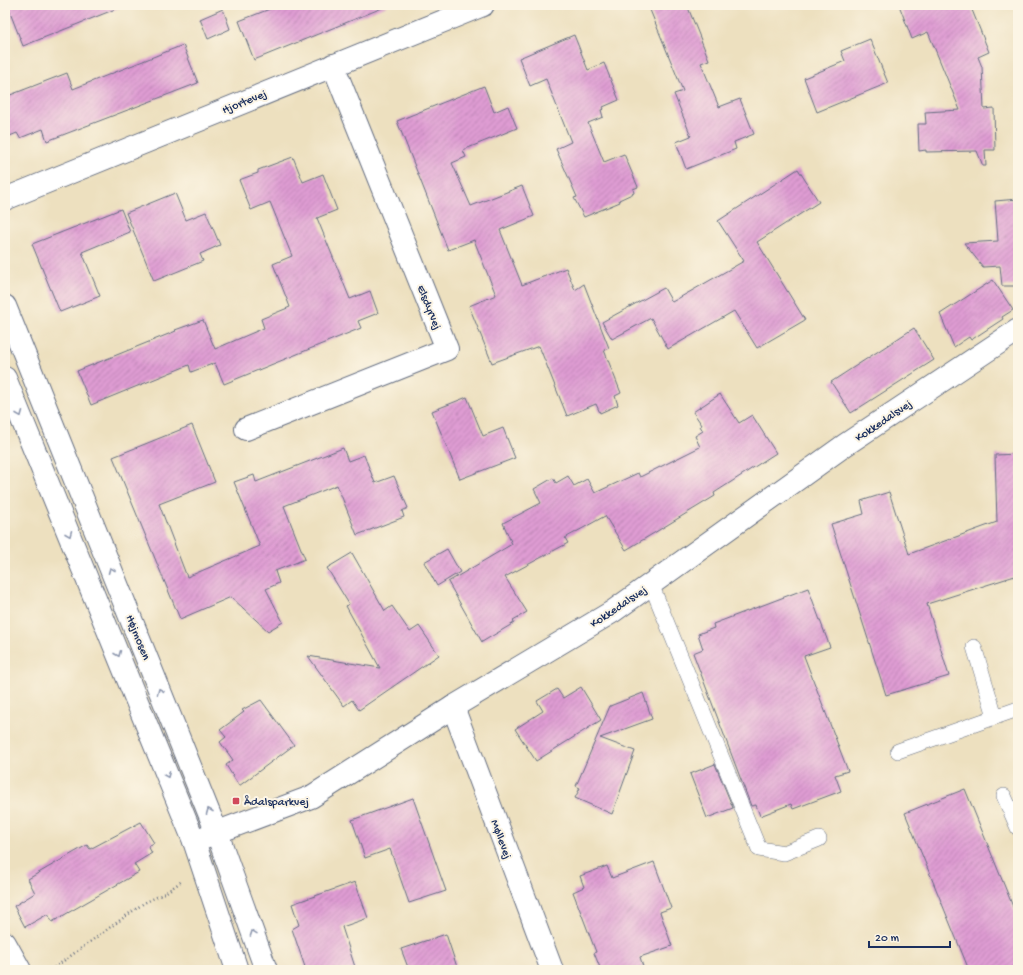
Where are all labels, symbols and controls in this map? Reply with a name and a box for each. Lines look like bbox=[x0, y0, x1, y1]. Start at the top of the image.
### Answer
street label: Hjortevej bbox=[220, 88, 269, 118]
street label: Elsdyrvej bbox=[413, 283, 443, 332]
street label: Kokkedalsvej bbox=[853, 398, 915, 446]
one-way arrow bbox=[15, 410, 23, 417]
one-way arrow bbox=[64, 530, 72, 537]
one-way arrow bbox=[108, 567, 116, 574]
street label: Kokkedalsvej bbox=[588, 584, 650, 632]
street label: Højmosen bbox=[122, 613, 153, 663]
one-way arrow bbox=[113, 650, 121, 658]
one-way arrow bbox=[157, 687, 165, 694]
one-way arrow bbox=[163, 771, 171, 778]
place label: Ådalsparkvej bbox=[244, 795, 309, 810]
marker: Ådalsparkvej bbox=[231, 796, 241, 806]
one-way arrow bbox=[205, 808, 213, 815]
street label: Møllevej bbox=[487, 818, 514, 861]
scale bar bbox=[869, 923, 950, 949]
one-way arrow bbox=[250, 930, 258, 937]
text: 20 m bbox=[875, 932, 900, 946]

